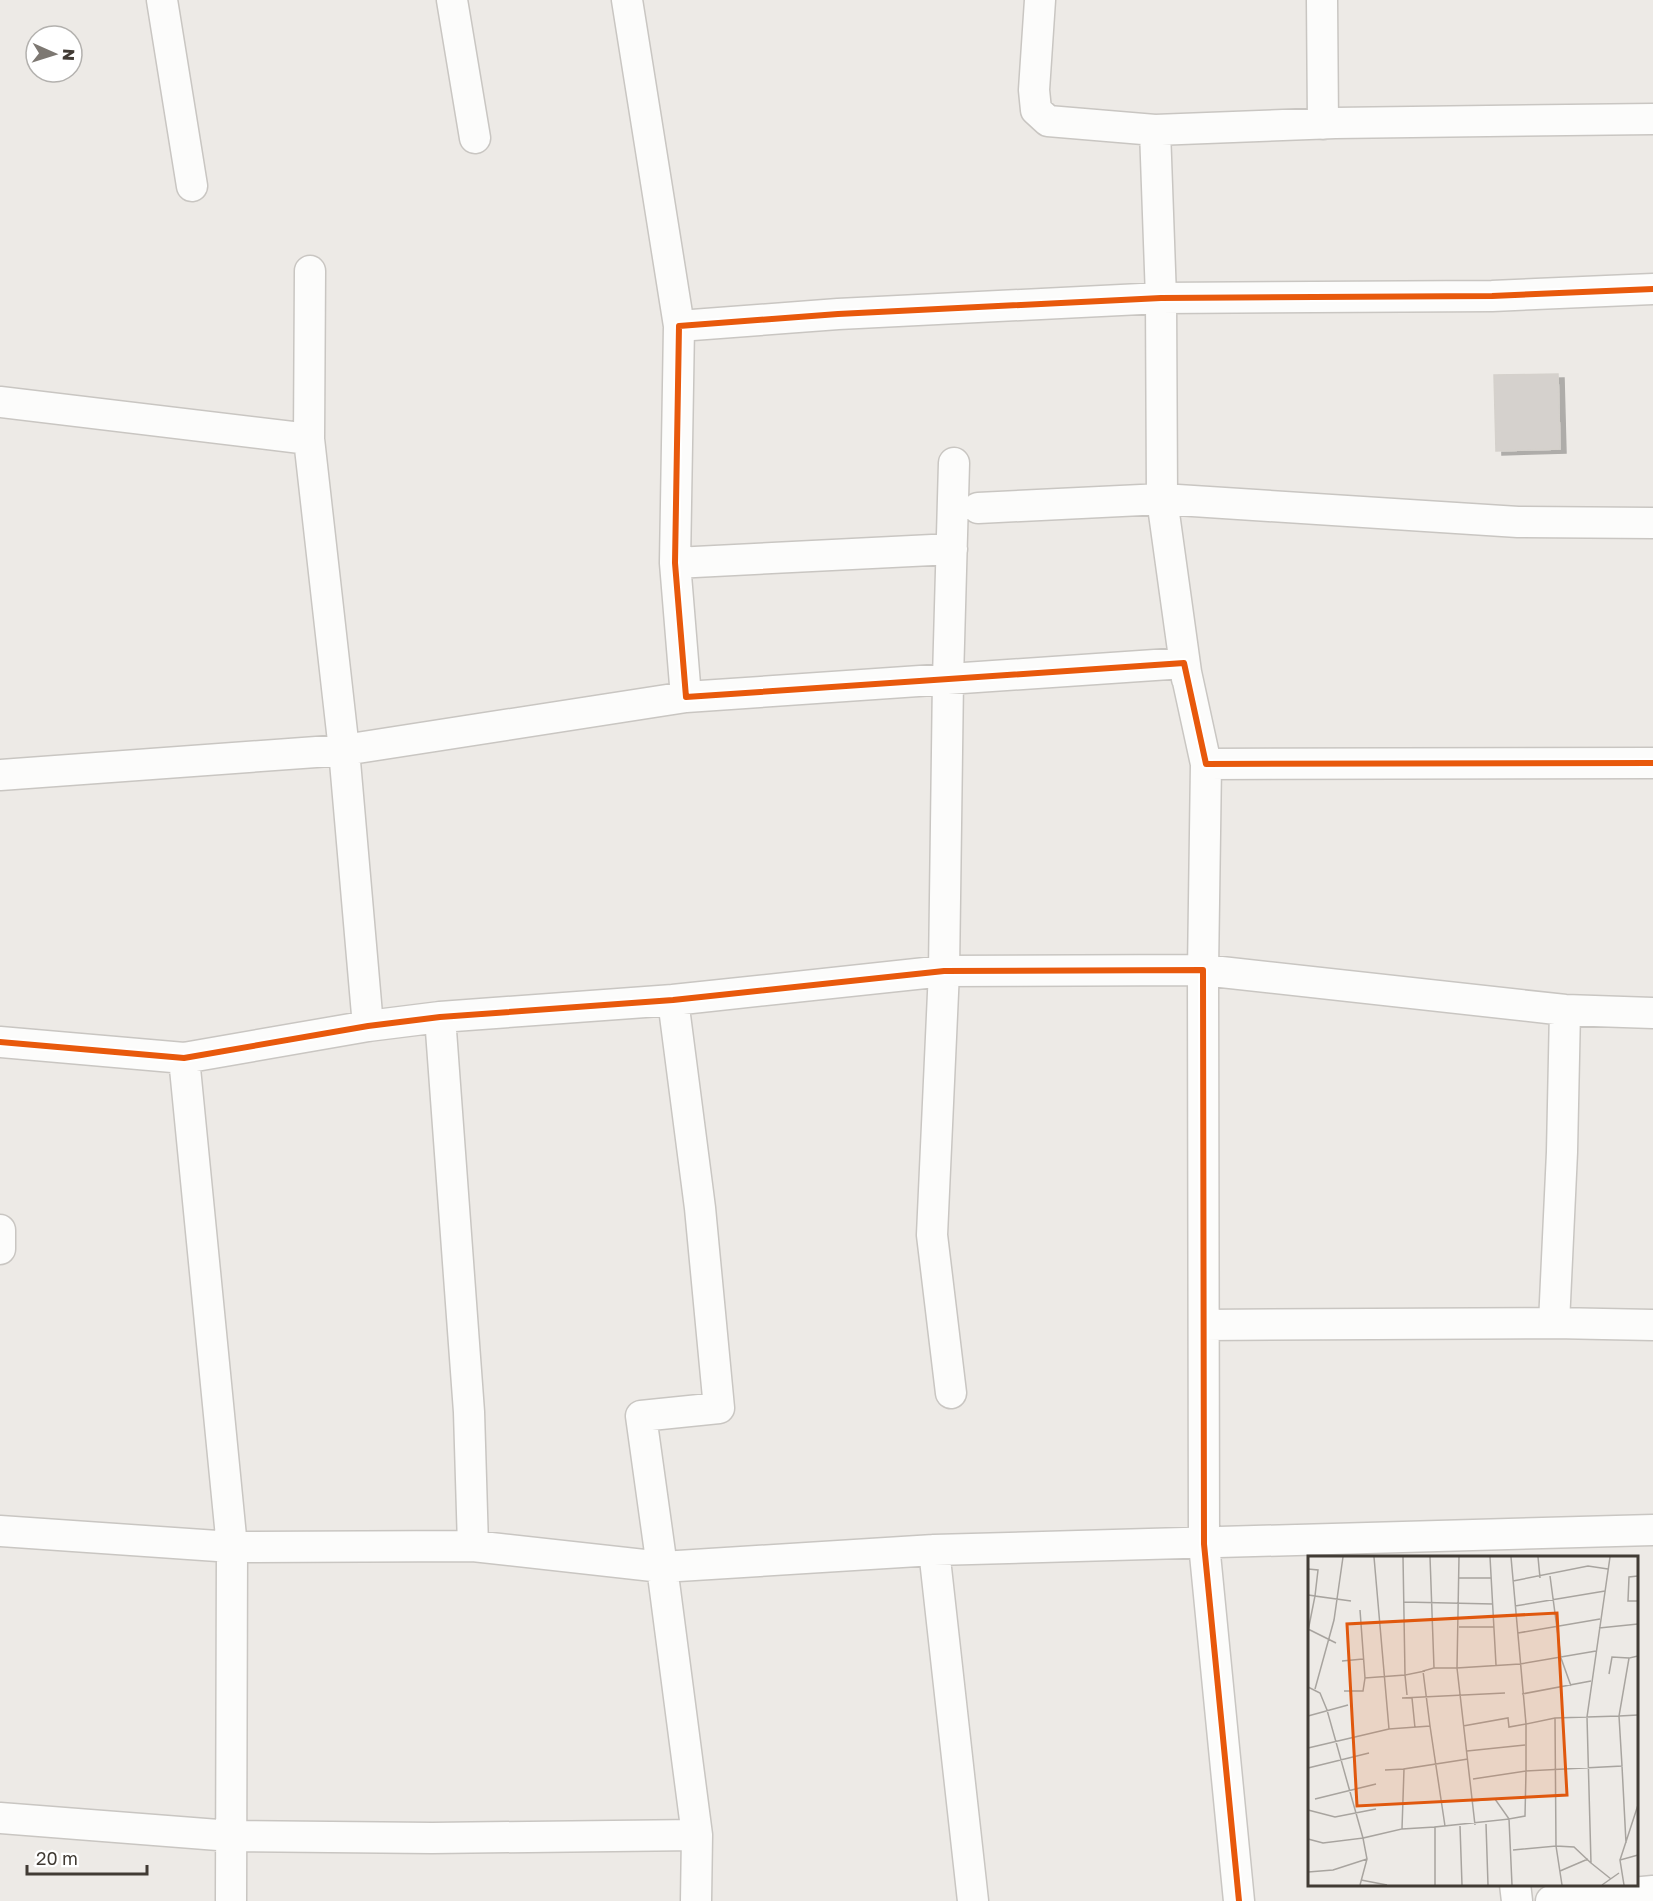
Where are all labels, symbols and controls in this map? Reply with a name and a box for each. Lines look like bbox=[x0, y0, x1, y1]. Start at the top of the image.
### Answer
north arrow bbox=[24, 24, 84, 84]
text: N bbox=[59, 48, 79, 61]
inset map bbox=[1308, 1556, 1638, 1886]
scale bar bbox=[27, 1838, 147, 1876]
text: 20 m bbox=[36, 1847, 78, 1869]

